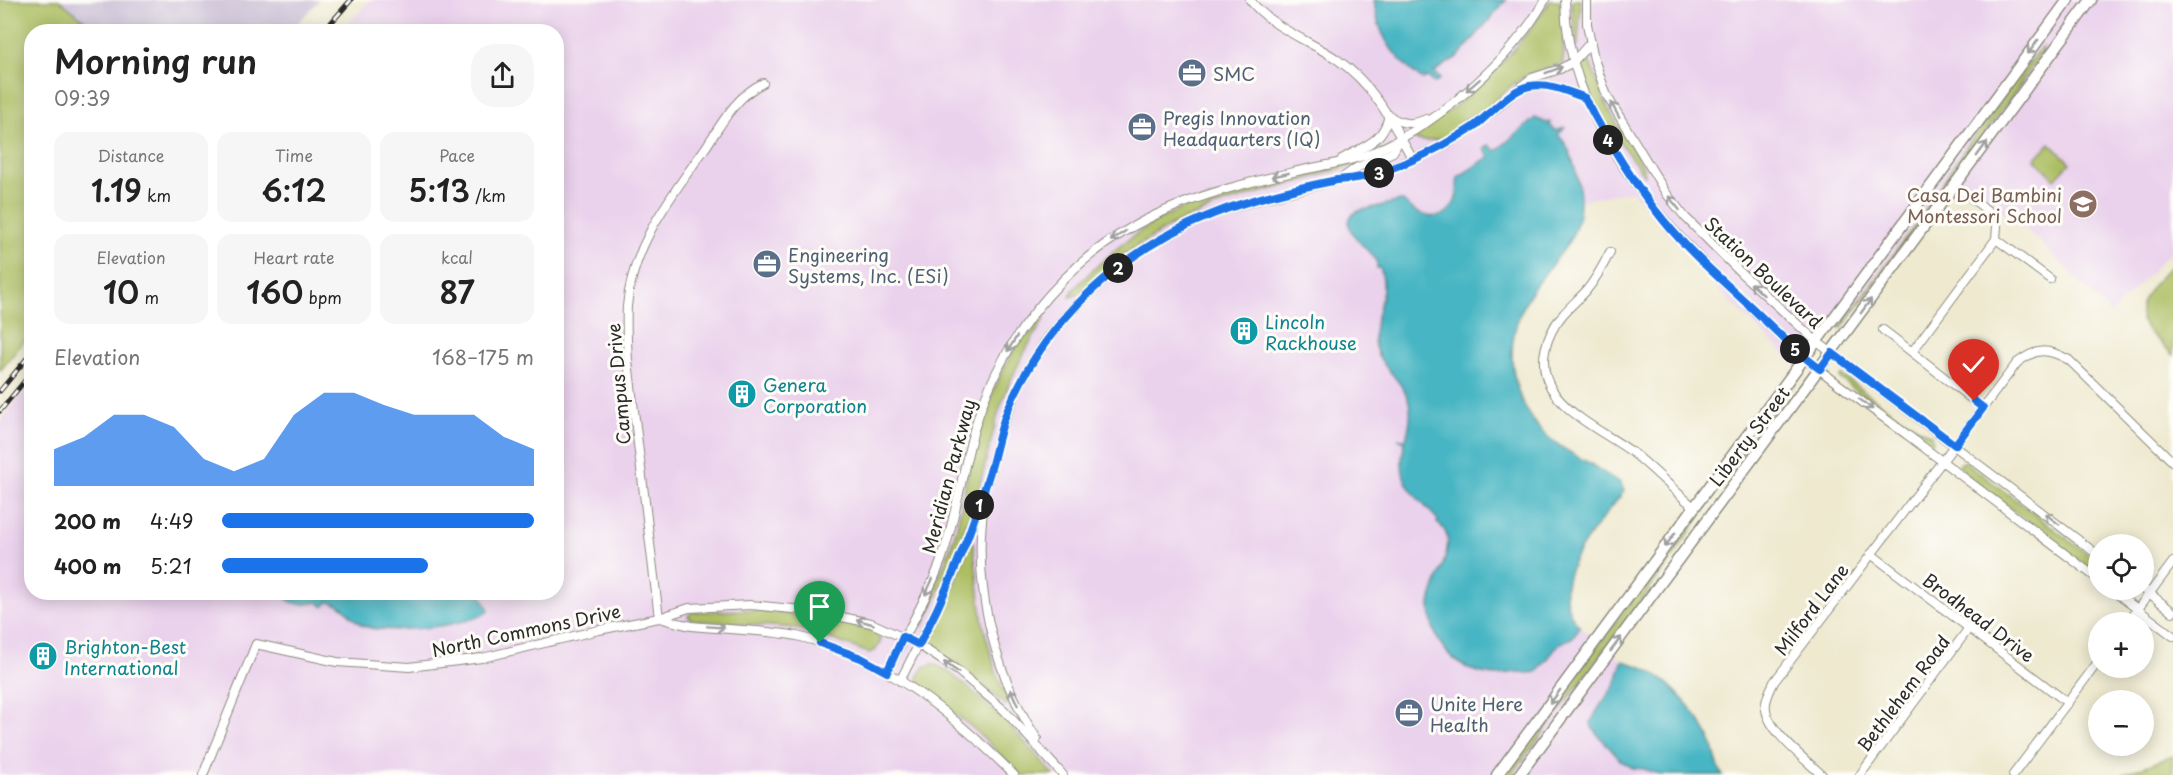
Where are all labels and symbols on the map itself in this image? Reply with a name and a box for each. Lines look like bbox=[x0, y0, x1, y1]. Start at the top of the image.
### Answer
one-way arrow bbox=[2027, 39, 2039, 55]
office icon: SMC bbox=[1176, 57, 1208, 89]
place label: SMC bbox=[1213, 60, 1255, 87]
one-way arrow bbox=[1544, 64, 1563, 75]
one-way arrow bbox=[1466, 78, 1481, 92]
one-way arrow bbox=[1609, 102, 1620, 120]
place label: Pregis Innovation Headquarters (IQ) bbox=[1163, 104, 1321, 152]
office icon: Pregis Innovation Headquarters (IQ) bbox=[1126, 111, 1158, 143]
pin: 4 bbox=[1593, 125, 1623, 155]
one-way arrow bbox=[1975, 141, 1988, 157]
pin: 3 bbox=[1364, 158, 1394, 188]
one-way arrow bbox=[1271, 170, 1290, 181]
place label: Casa Dei Bambini Montessori School bbox=[1907, 181, 2062, 229]
school or university icon: Casa Dei Bambini Montessori School bbox=[2067, 188, 2099, 220]
one-way arrow bbox=[1667, 195, 1680, 211]
street label: Station Boulevard bbox=[1699, 210, 1829, 334]
one-way arrow bbox=[1110, 230, 1127, 242]
place label: Engineering Systems, Inc. (ESi) bbox=[788, 241, 949, 289]
office icon: Engineering Systems, Inc. (ESi) bbox=[751, 248, 783, 280]
pin: 2 bbox=[1103, 253, 1133, 283]
one-way arrow bbox=[1750, 282, 1765, 296]
one-way arrow bbox=[1860, 298, 1872, 314]
place label: Lincoln Rackhouse bbox=[1265, 308, 1357, 356]
building icon: Lincoln Rackhouse bbox=[1228, 315, 1260, 347]
street label: Campus Drive bbox=[599, 322, 637, 446]
pin: 5 bbox=[1780, 334, 1810, 364]
one-way arrow bbox=[1005, 335, 1017, 352]
pin bbox=[1948, 339, 1999, 401]
place label: Genera Corporation bbox=[763, 371, 867, 419]
building icon: Genera Corporation bbox=[726, 378, 758, 410]
street label: Liberty Street bbox=[1702, 380, 1796, 492]
street label: Meridian Parkway bbox=[914, 396, 982, 556]
one-way arrow bbox=[1858, 398, 1874, 411]
pin: 1 bbox=[964, 490, 994, 520]
one-way arrow bbox=[2044, 513, 2060, 526]
one-way arrow bbox=[1664, 531, 1676, 547]
street label: Milford Lane bbox=[1767, 557, 1855, 661]
street label: Brodhead Drive bbox=[1917, 566, 2041, 668]
one-way arrow bbox=[922, 578, 934, 596]
pin bbox=[794, 581, 845, 643]
street label: North Commons Drive bbox=[429, 597, 623, 663]
one-way arrow bbox=[856, 616, 875, 627]
one-way arrow bbox=[706, 622, 726, 633]
street label: Bethlehem Road bbox=[1850, 629, 1956, 757]
place label: Brighton-Best International bbox=[64, 633, 186, 681]
one-way arrow bbox=[1610, 636, 1622, 652]
building icon: Brighton-Best International bbox=[27, 640, 59, 672]
one-way arrow bbox=[944, 661, 960, 673]
one-way arrow bbox=[1008, 688, 1019, 706]
one-way arrow bbox=[1548, 688, 1561, 704]
place label: Unite Here Health bbox=[1430, 690, 1523, 738]
office icon: Unite Here Health bbox=[1393, 697, 1425, 729]

